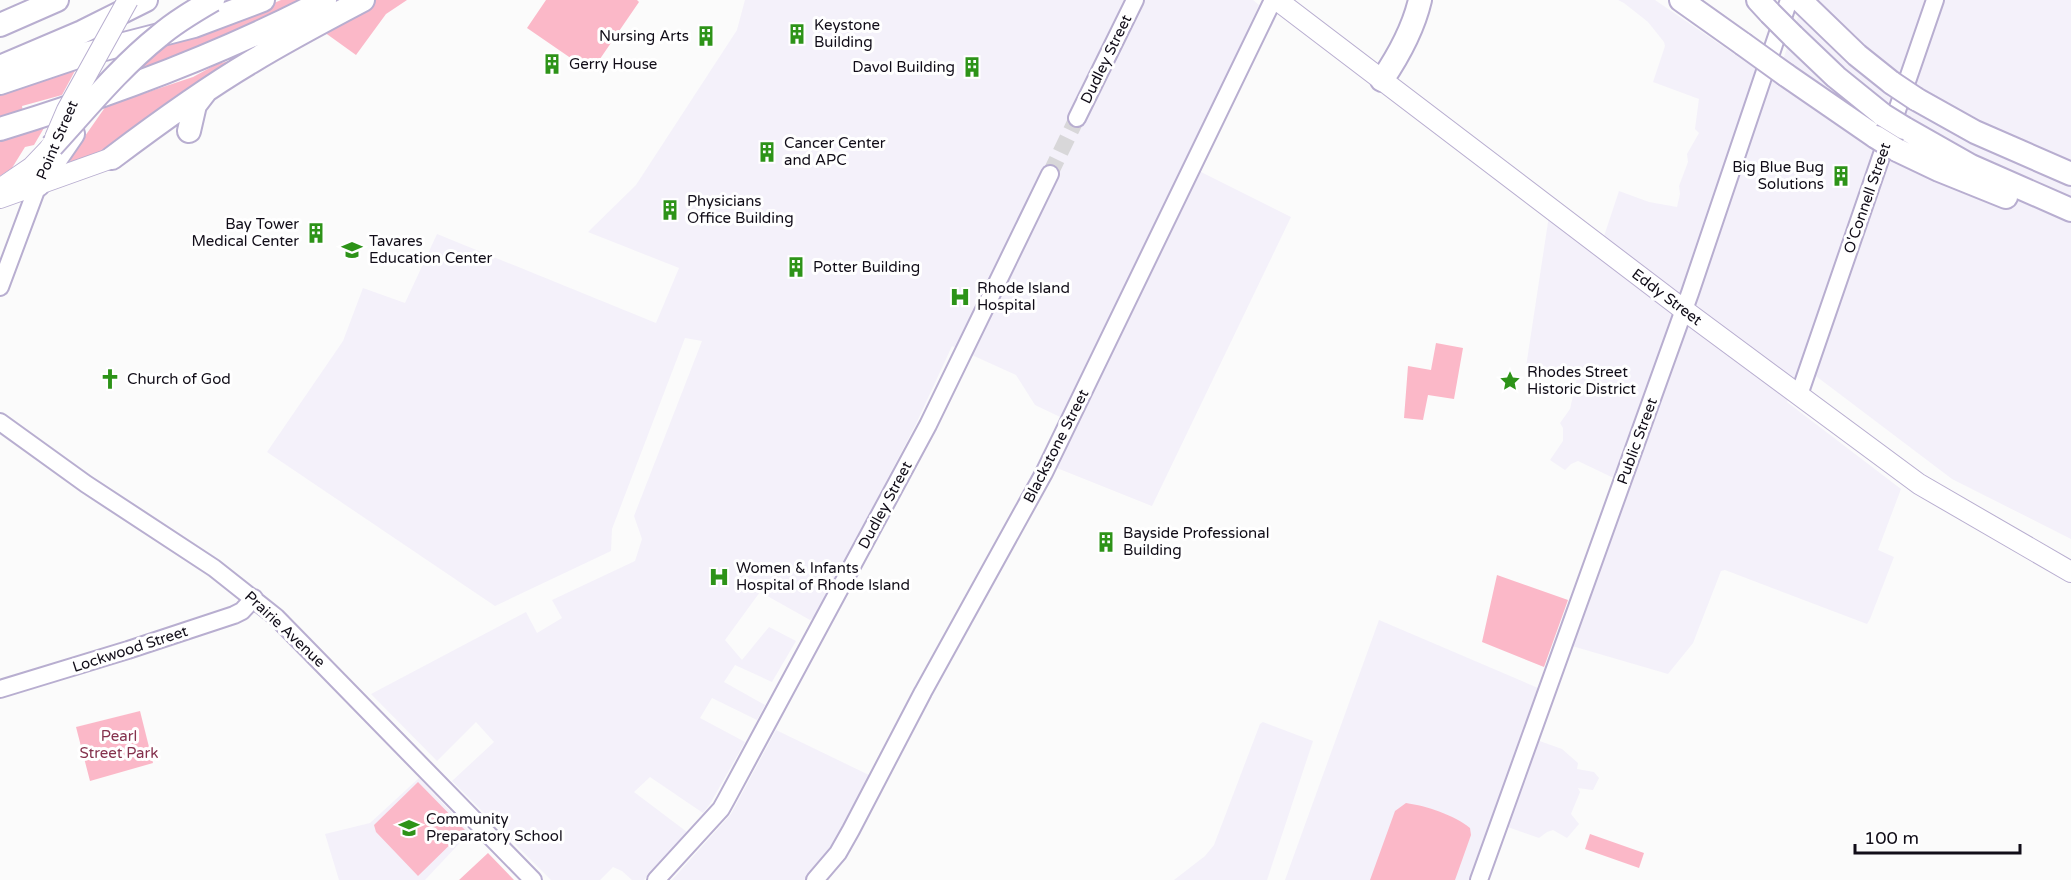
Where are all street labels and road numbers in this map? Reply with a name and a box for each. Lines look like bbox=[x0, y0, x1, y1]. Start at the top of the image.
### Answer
street label: Dudley Street bbox=[1077, 11, 1135, 106]
street label: Point Street bbox=[32, 97, 82, 182]
street label: O'Connell Street bbox=[1840, 140, 1894, 256]
street label: Eddy Street bbox=[1628, 265, 1706, 329]
street label: Blackstone Street bbox=[1020, 386, 1092, 506]
street label: Public Street bbox=[1613, 395, 1661, 487]
street label: Dudley Street bbox=[854, 458, 916, 552]
street label: Prairie Avenue bbox=[241, 587, 329, 671]
street label: Lockwood Street bbox=[70, 622, 190, 676]

